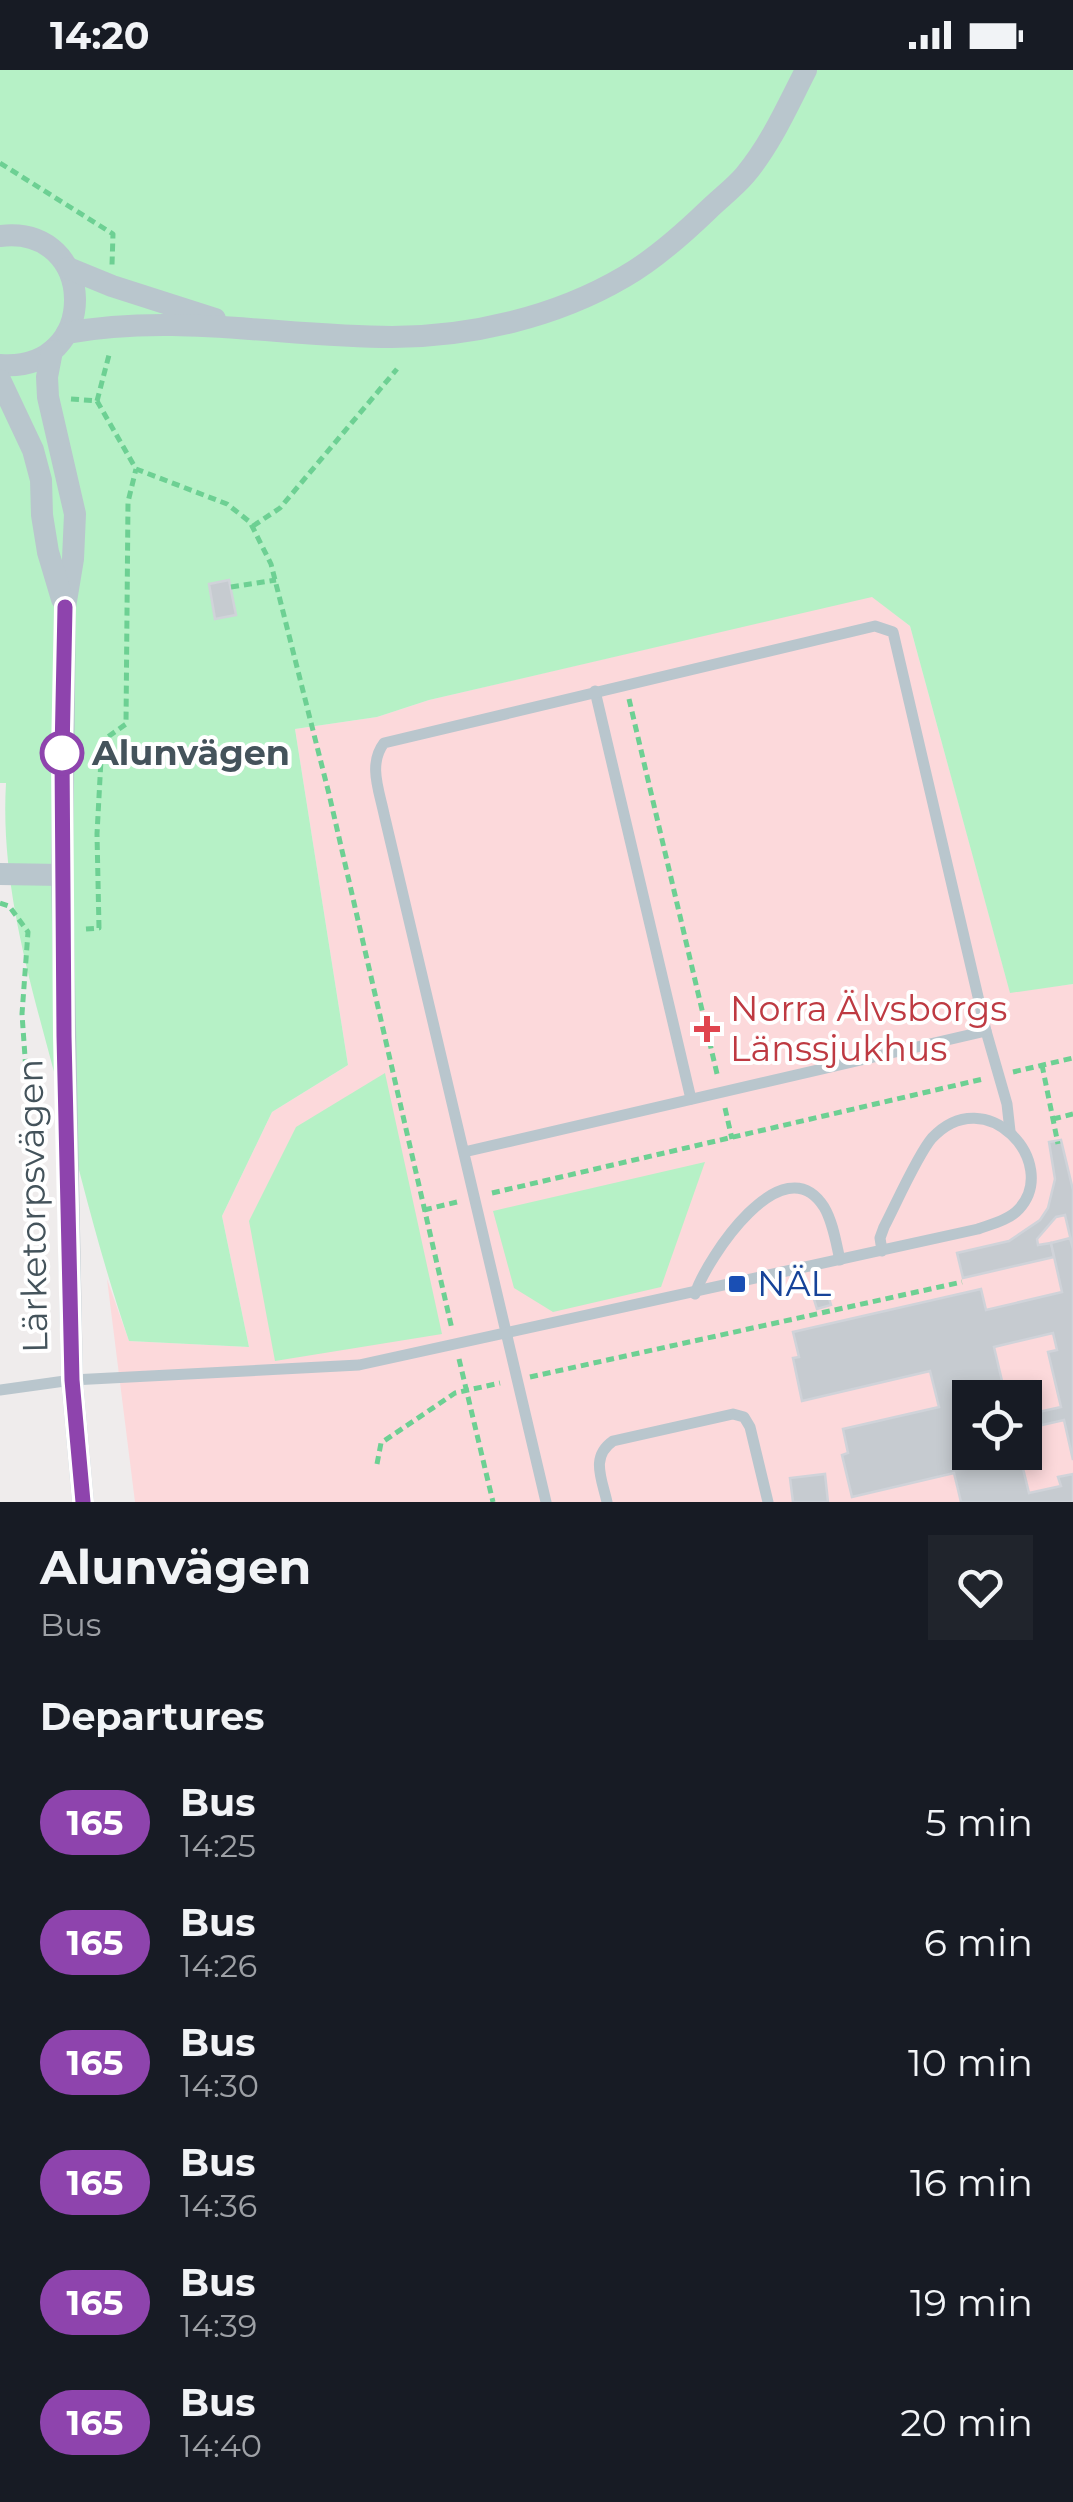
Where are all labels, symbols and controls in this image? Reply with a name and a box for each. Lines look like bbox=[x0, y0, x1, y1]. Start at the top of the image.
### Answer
text: 14:20 bbox=[50, 12, 150, 59]
place label: Alunvägen bbox=[91, 731, 290, 774]
marker: Alunvägen bbox=[41, 732, 83, 774]
place label: Norra Älvsborgs Länssjukhus bbox=[730, 987, 1007, 1070]
marker: Norra Älvsborgs Länssjukhus bbox=[694, 1016, 720, 1042]
street label: Lärketorpsvägen bbox=[8, 1059, 57, 1353]
place label: NÄL bbox=[757, 1262, 832, 1305]
marker: NÄL bbox=[726, 1273, 748, 1295]
map controls bbox=[952, 1380, 1042, 1470]
button: locate bbox=[952, 1380, 1042, 1470]
button: heart bbox=[928, 1535, 1033, 1640]
text: Alunvägen bbox=[40, 1538, 311, 1596]
text: Bus bbox=[40, 1605, 101, 1644]
text: Departures bbox=[40, 1693, 264, 1740]
text: Bus bbox=[180, 1779, 255, 1826]
text: 5 min bbox=[925, 1799, 1033, 1846]
text: 165 bbox=[67, 1801, 123, 1844]
text: 14:25 bbox=[180, 1826, 256, 1865]
text: Bus bbox=[180, 1899, 255, 1946]
text: 6 min bbox=[924, 1919, 1033, 1966]
text: 165 bbox=[67, 1921, 123, 1964]
text: 14:26 bbox=[180, 1946, 257, 1985]
text: Bus bbox=[180, 2019, 255, 2066]
text: 10 min bbox=[908, 2039, 1033, 2086]
text: 165 bbox=[67, 2041, 123, 2084]
text: 14:30 bbox=[180, 2066, 259, 2105]
text: Bus bbox=[180, 2139, 255, 2186]
text: 16 min bbox=[910, 2159, 1033, 2206]
text: 165 bbox=[67, 2161, 123, 2204]
text: 14:36 bbox=[180, 2186, 257, 2225]
text: Bus bbox=[180, 2259, 255, 2306]
text: 19 min bbox=[910, 2279, 1033, 2326]
text: 165 bbox=[67, 2281, 123, 2324]
text: 14:39 bbox=[180, 2306, 257, 2345]
text: Bus bbox=[180, 2379, 255, 2426]
text: 20 min bbox=[900, 2399, 1033, 2446]
text: 165 bbox=[67, 2401, 123, 2444]
text: 14:40 bbox=[180, 2426, 262, 2465]

